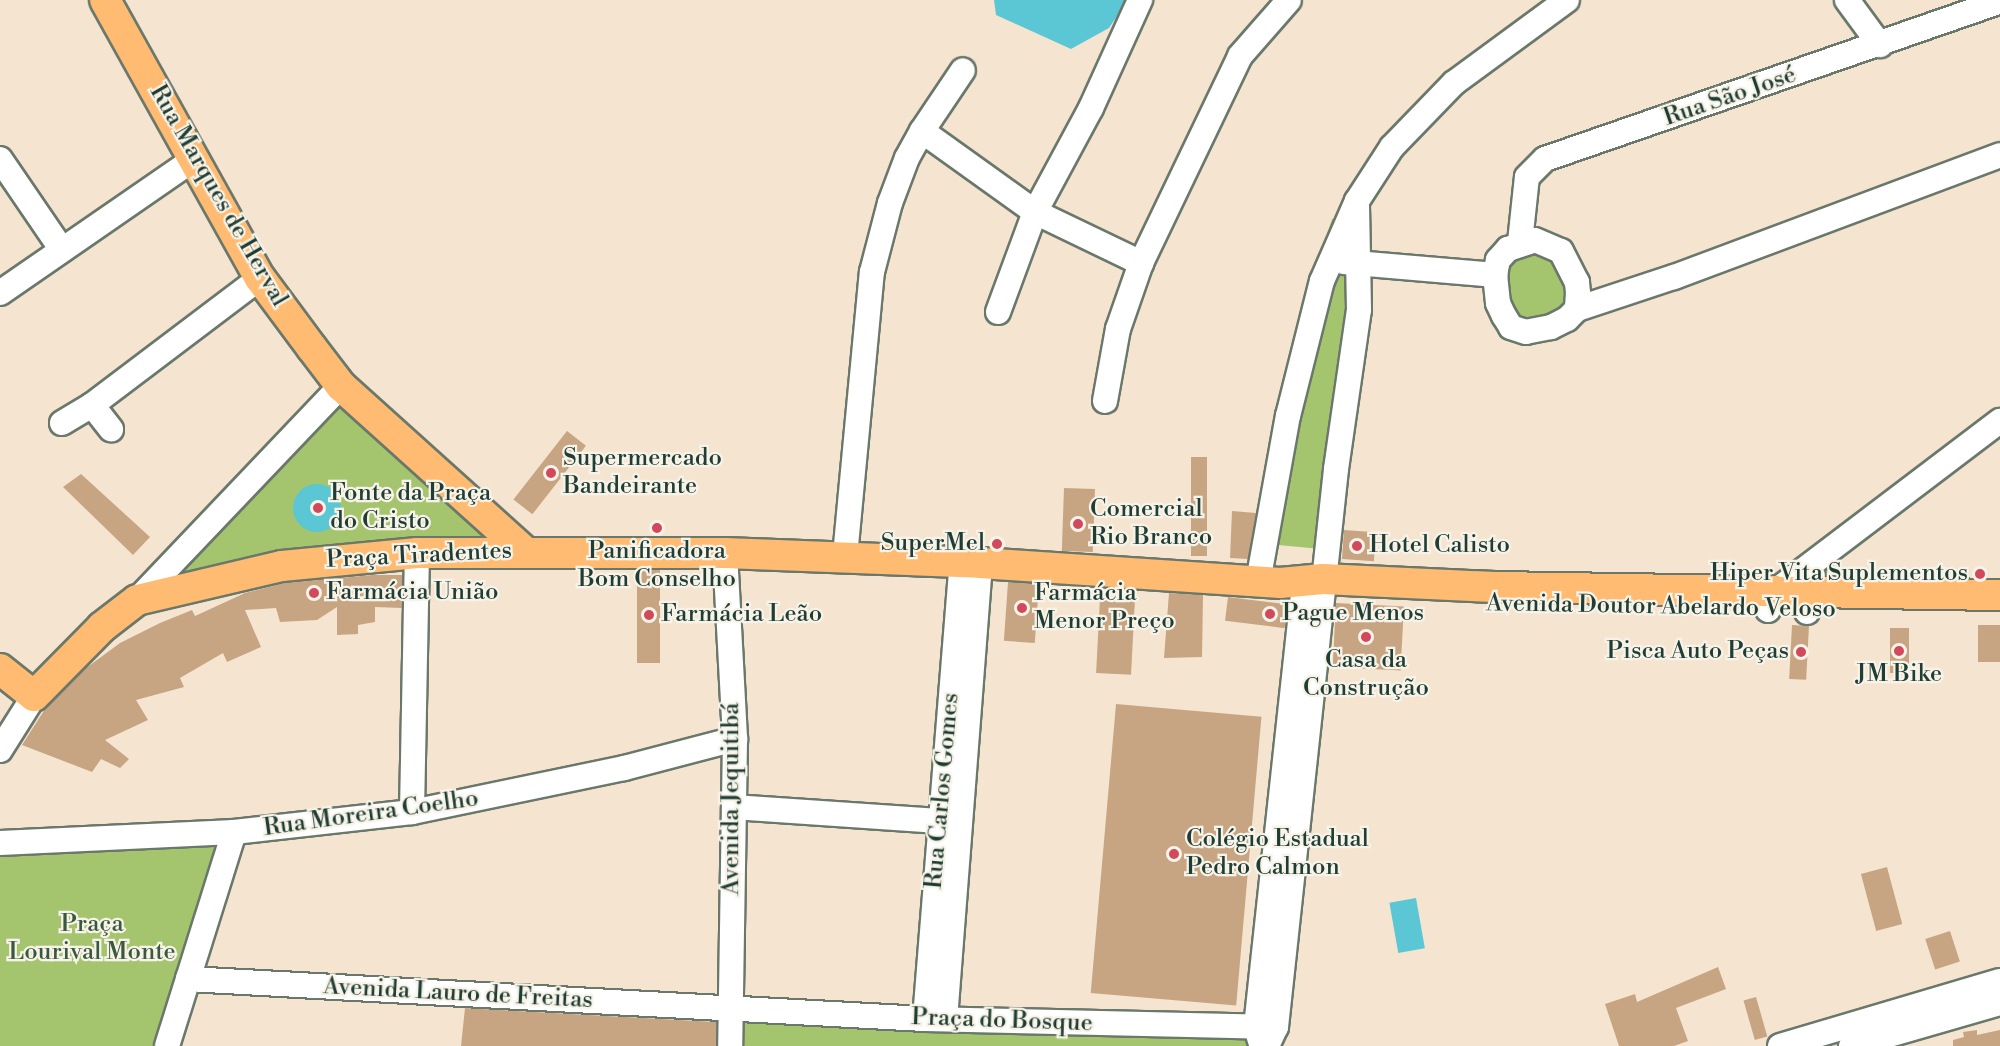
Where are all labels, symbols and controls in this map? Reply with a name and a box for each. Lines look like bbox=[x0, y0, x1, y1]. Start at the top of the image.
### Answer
street label: Rua São José bbox=[1660, 61, 1800, 133]
street label: Rua Marques de Herval bbox=[143, 80, 293, 312]
place label: Supermercado Bandeirante bbox=[563, 445, 722, 501]
marker: Supermercado Bandeirante bbox=[544, 466, 558, 480]
place label: Fonte da Praça do Cristo bbox=[330, 480, 491, 536]
place label: Comercial Rio Branco bbox=[1090, 496, 1212, 552]
marker: Fonte da Praça do Cristo bbox=[311, 501, 325, 515]
marker: Comercial Rio Branco bbox=[1071, 517, 1085, 531]
marker: Panificadora Bom Conselho bbox=[650, 521, 664, 535]
place label: SuperMel bbox=[881, 530, 985, 558]
place label: Hotel Calisto bbox=[1369, 532, 1510, 560]
street label: Praça Tiradentes bbox=[325, 537, 513, 575]
marker: SuperMel bbox=[990, 537, 1004, 551]
place label: Panificadora Bom Conselho bbox=[578, 538, 736, 594]
marker: Hotel Calisto bbox=[1350, 539, 1364, 553]
place label: Hiper Vita Suplementos bbox=[1710, 560, 1968, 588]
marker: Hiper Vita Suplementos bbox=[1973, 567, 1987, 581]
place label: Farmácia União bbox=[326, 579, 499, 607]
place label: Farmácia Menor Preço bbox=[1034, 580, 1175, 636]
marker: Farmácia União bbox=[307, 586, 321, 600]
street label: Avenida Doutor Abelardo Veloso bbox=[1486, 590, 1836, 624]
place label: Pague Menos bbox=[1282, 600, 1424, 628]
place label: Farmácia Leão bbox=[661, 601, 822, 629]
marker: Farmácia Menor Preço bbox=[1015, 601, 1029, 615]
marker: Pague Menos bbox=[1263, 607, 1277, 621]
marker: Farmácia Leão bbox=[642, 608, 656, 622]
marker: Casa da Construção bbox=[1359, 630, 1373, 644]
place label: Pisca Auto Peças bbox=[1607, 638, 1789, 666]
marker: JM Bike bbox=[1892, 644, 1906, 658]
marker: Pisca Auto Peças bbox=[1794, 645, 1808, 659]
place label: Casa da Construção bbox=[1303, 647, 1429, 703]
place label: JM Bike bbox=[1856, 661, 1942, 689]
street label: Rua Carlos Gomes bbox=[920, 692, 966, 890]
street label: Avenida Jequitibá bbox=[718, 703, 746, 895]
street label: Rua Moreira Coelho bbox=[262, 785, 480, 843]
place label: Colégio Estadual Pedro Calmon bbox=[1186, 826, 1369, 882]
marker: Colégio Estadual Pedro Calmon bbox=[1167, 847, 1181, 861]
park label: Praça Lourival Monte bbox=[8, 911, 176, 967]
street label: Avenida Lauro de Freitas bbox=[323, 973, 593, 1015]
street label: Praça do Bosque bbox=[911, 1003, 1093, 1039]

